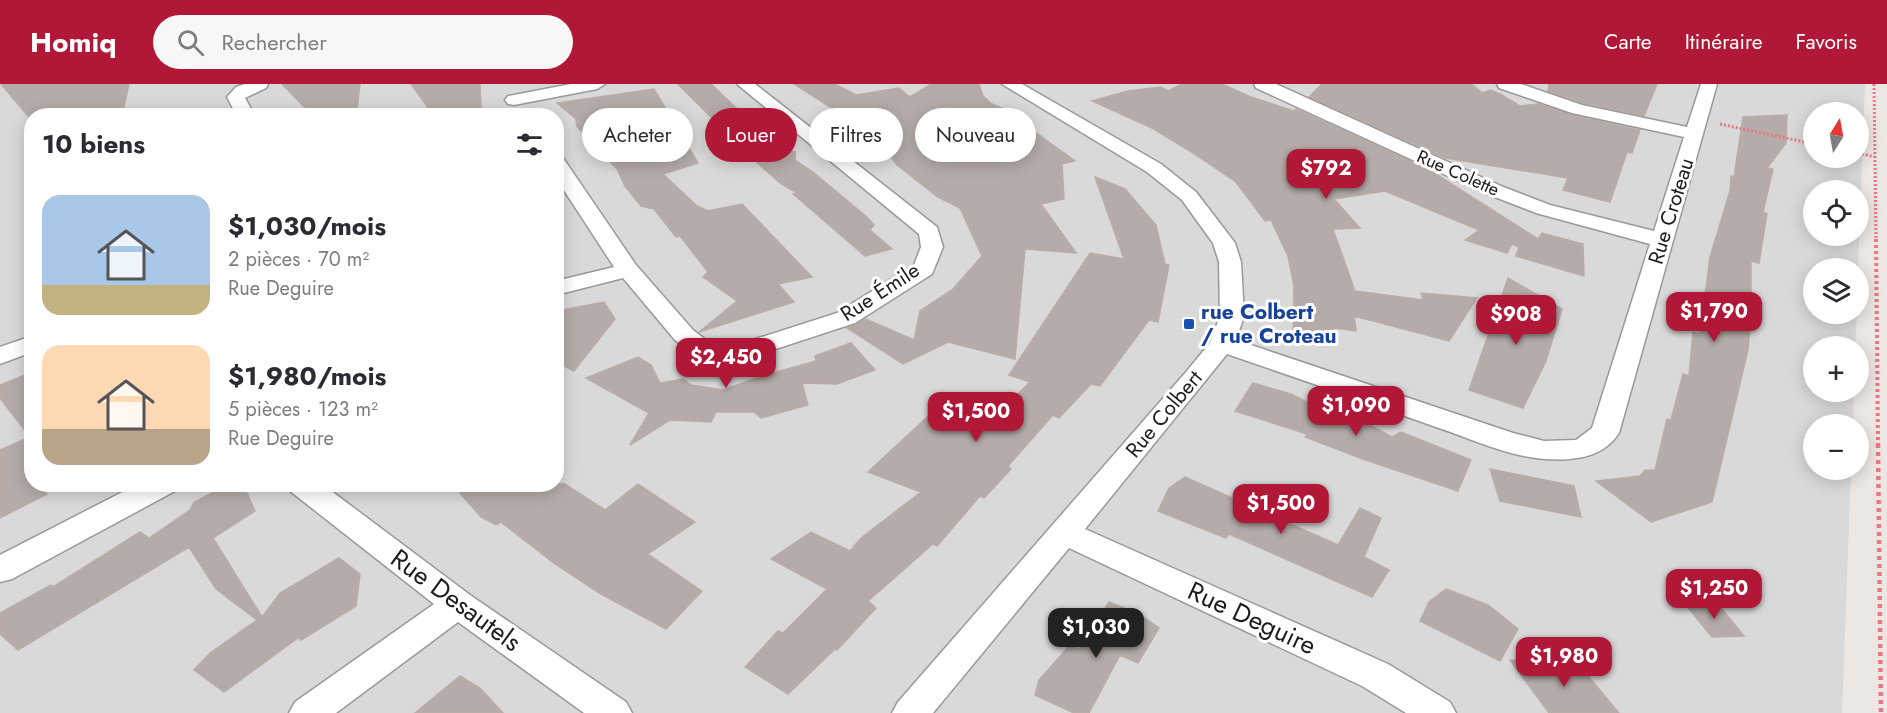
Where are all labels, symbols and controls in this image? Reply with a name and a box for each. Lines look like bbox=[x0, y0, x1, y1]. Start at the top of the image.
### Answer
search box bbox=[153, 15, 573, 69]
text: Homiq bbox=[30, 22, 117, 63]
icon: search bbox=[174, 26, 207, 59]
text: Rechercher bbox=[222, 26, 327, 58]
text: Carte bbox=[1604, 27, 1652, 57]
text: Itinéraire bbox=[1685, 27, 1763, 57]
text: Favoris bbox=[1796, 27, 1857, 57]
north arrow bbox=[1803, 102, 1869, 168]
map controls bbox=[1803, 102, 1869, 480]
chip: Acheter bbox=[582, 108, 693, 162]
chip: Louer bbox=[705, 108, 797, 162]
chip: Filtres bbox=[809, 108, 903, 162]
chip: Nouveau bbox=[915, 108, 1036, 162]
text: 10 biens bbox=[42, 125, 145, 163]
icon: filters bbox=[513, 128, 546, 161]
street label: Rue Colette bbox=[1413, 143, 1503, 203]
pin: $792 bbox=[1290, 149, 1362, 200]
text: $792 bbox=[1301, 154, 1352, 183]
street label: Rue Croteau bbox=[1641, 154, 1701, 268]
button: locate bbox=[1803, 180, 1869, 246]
text: $1,030/mois bbox=[228, 207, 386, 245]
icon: home bbox=[90, 219, 162, 291]
text: 2 pièces · 70 m² bbox=[228, 245, 369, 274]
street label: Rue Émile bbox=[835, 255, 926, 329]
button: layers bbox=[1803, 258, 1869, 324]
text: Rue Deguire bbox=[228, 274, 334, 303]
pin: $1,790 bbox=[1665, 292, 1763, 343]
pin: $908 bbox=[1480, 295, 1552, 346]
place label: rue Colbert / rue Croteau bbox=[1201, 297, 1337, 351]
text: $1,790 bbox=[1680, 297, 1748, 326]
text: $908 bbox=[1490, 300, 1542, 329]
marker: rue Colbert / rue Croteau bbox=[1182, 317, 1196, 331]
button: + bbox=[1803, 336, 1869, 402]
pin: $2,450 bbox=[677, 338, 775, 389]
text: $2,450 bbox=[690, 343, 762, 372]
text: $1,980/mois bbox=[228, 357, 386, 395]
street label: Rue Colbert bbox=[1119, 364, 1209, 464]
icon: home bbox=[90, 369, 162, 441]
pin: $1,090 bbox=[1307, 386, 1405, 437]
text: $1,090 bbox=[1322, 391, 1390, 420]
pin: $1,500 bbox=[927, 392, 1025, 443]
text: 5 pièces · 123 m² bbox=[228, 395, 378, 424]
text: $1,500 bbox=[942, 397, 1010, 426]
button: − bbox=[1803, 414, 1869, 480]
text: Rue Deguire bbox=[228, 424, 334, 453]
pin: $1,500 bbox=[1232, 484, 1330, 535]
text: $1,500 bbox=[1247, 489, 1315, 518]
street label: Rue Desautels bbox=[383, 540, 529, 660]
pin: $1,250 bbox=[1665, 569, 1763, 620]
street label: Rue Deguire bbox=[1182, 572, 1322, 664]
text: $1,250 bbox=[1680, 574, 1748, 603]
pin: $1,030 bbox=[1047, 608, 1145, 659]
text: $1,030 bbox=[1062, 613, 1130, 642]
pin: $1,980 bbox=[1515, 637, 1613, 688]
text: $1,980 bbox=[1530, 642, 1598, 671]

